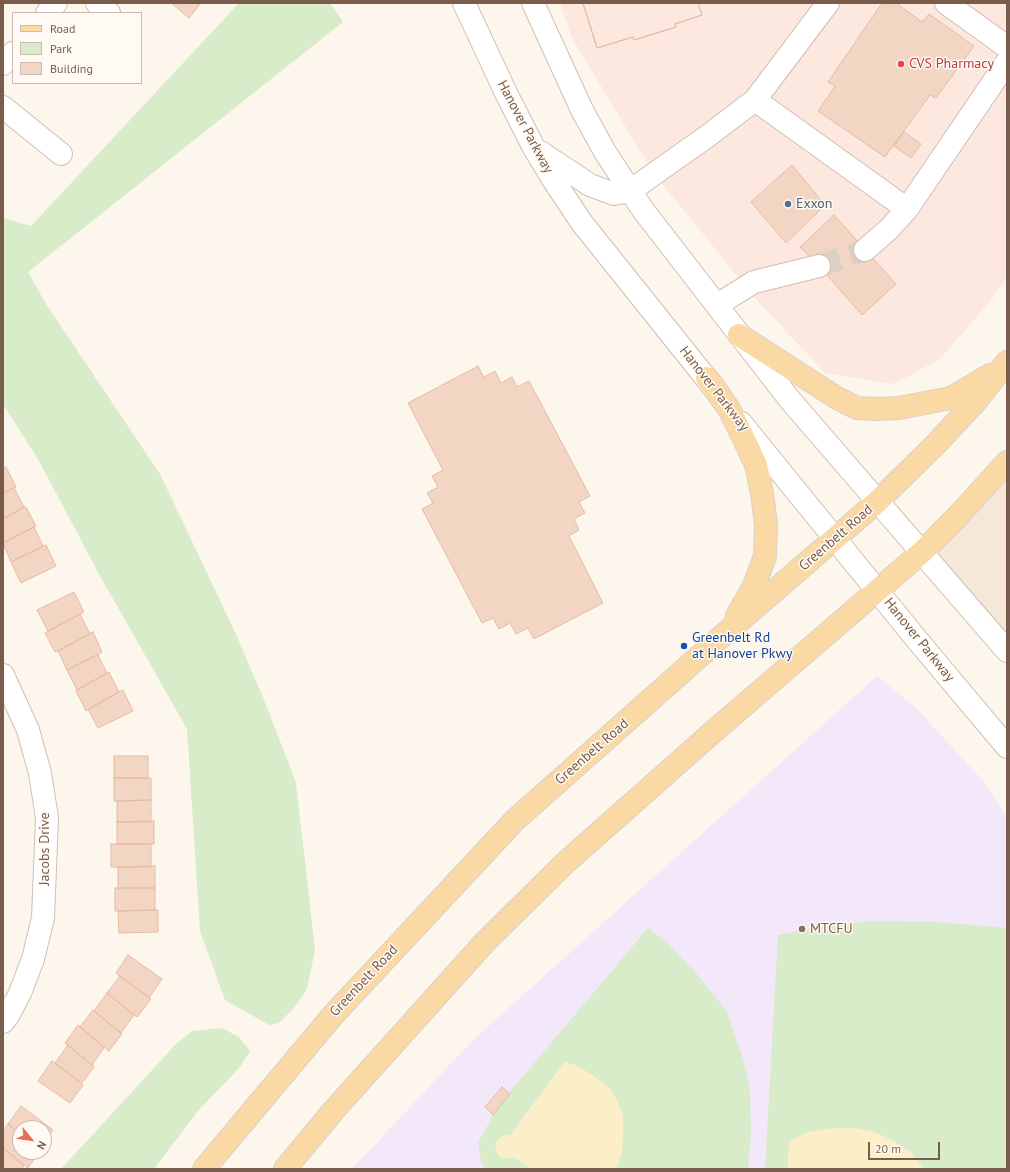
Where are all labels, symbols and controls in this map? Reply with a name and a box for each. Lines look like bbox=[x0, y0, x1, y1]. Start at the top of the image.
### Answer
legend bbox=[12, 12, 142, 84]
text: Road bbox=[50, 21, 75, 36]
text: Park bbox=[50, 41, 72, 56]
place label: CVS Pharmacy bbox=[909, 56, 994, 72]
marker: CVS Pharmacy bbox=[896, 59, 906, 69]
text: Building bbox=[50, 61, 93, 76]
street label: Hanover Parkway bbox=[493, 78, 557, 176]
place label: Exxon bbox=[796, 196, 833, 212]
marker: Exxon bbox=[783, 199, 793, 209]
street label: Hanover Parkway bbox=[676, 343, 752, 435]
street label: Greenbelt Road bbox=[796, 502, 876, 574]
street label: Hanover Parkway bbox=[880, 595, 958, 685]
place label: Greenbelt Rd at Hanover Pkwy bbox=[692, 630, 792, 662]
marker: Greenbelt Rd at Hanover Pkwy bbox=[679, 641, 689, 651]
street label: Greenbelt Road bbox=[552, 716, 632, 788]
street label: Jacobs Drive bbox=[37, 812, 53, 886]
place label: MTCFU bbox=[810, 921, 853, 937]
marker: MTCFU bbox=[797, 924, 807, 934]
street label: Greenbelt Road bbox=[327, 942, 401, 1020]
north arrow bbox=[12, 1120, 52, 1160]
scale bar bbox=[870, 1134, 942, 1160]
text: N bbox=[34, 1139, 50, 1152]
text: 20 m bbox=[875, 1141, 901, 1156]

